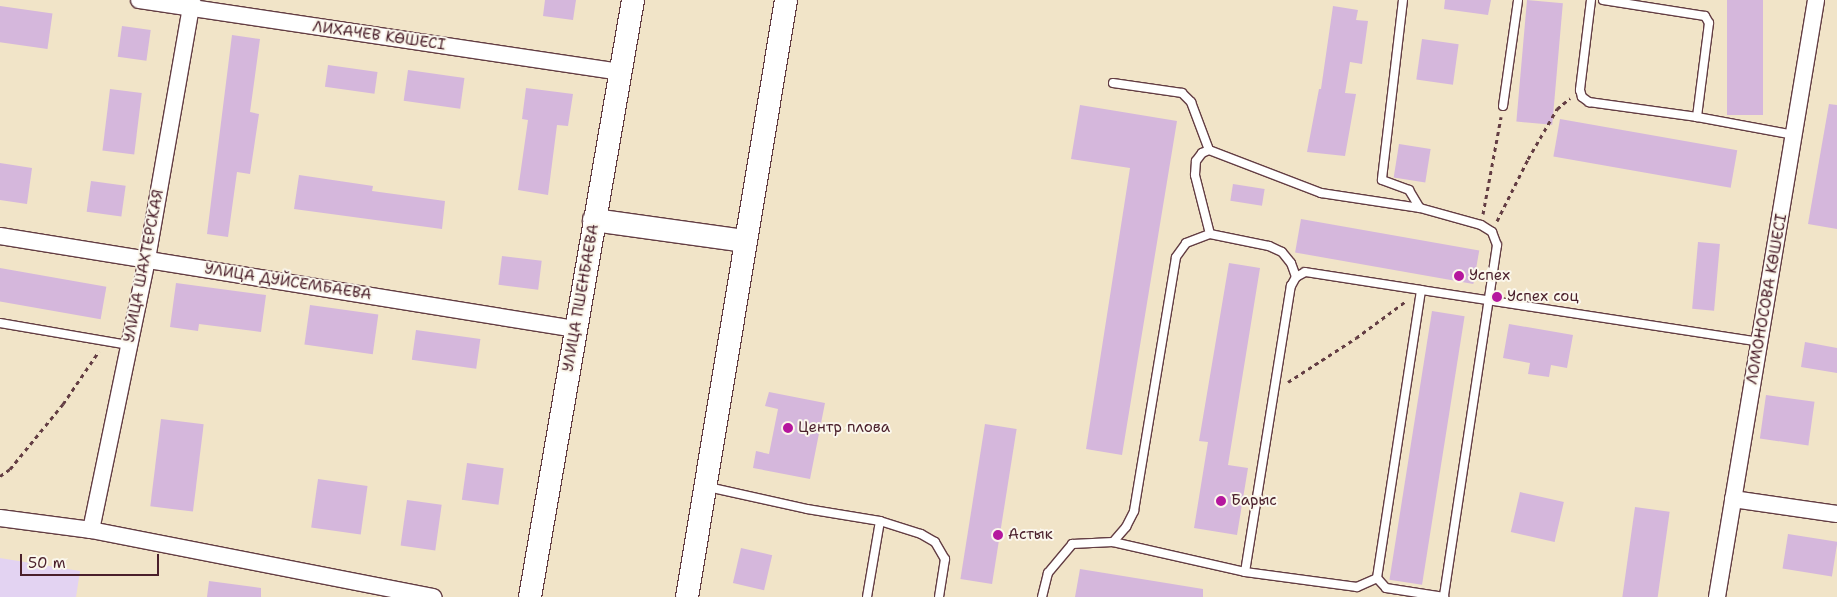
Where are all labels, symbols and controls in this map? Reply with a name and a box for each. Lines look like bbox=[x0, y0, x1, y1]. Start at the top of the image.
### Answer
street label: ЛИХАЧЕВ КӨШЕСІ bbox=[311, 18, 447, 54]
street label: УЛИЦА ШАХТЕРСКАЯ bbox=[120, 188, 168, 344]
street label: ЛОМОНОСОВА КӨШЕСІ bbox=[1743, 212, 1791, 386]
street label: УЛИЦА ПШЕНБАЕВА bbox=[559, 223, 603, 373]
street label: УЛИЦА ДУЙСЕМБАЕВА bbox=[203, 260, 373, 304]
place label: Успех bbox=[1469, 267, 1510, 285]
marker: Успех bbox=[1453, 270, 1465, 282]
place label: Успех соц bbox=[1507, 288, 1579, 306]
marker: Успех соц bbox=[1491, 291, 1503, 303]
place label: Центр плова bbox=[798, 419, 890, 437]
marker: Центр плова bbox=[782, 422, 794, 434]
place label: Барыс bbox=[1231, 492, 1277, 510]
marker: Барыс bbox=[1215, 495, 1227, 507]
place label: Астык bbox=[1008, 526, 1053, 544]
marker: Астык bbox=[992, 529, 1004, 541]
scale bar bbox=[22, 544, 161, 576]
text: 50 m bbox=[28, 553, 66, 573]

